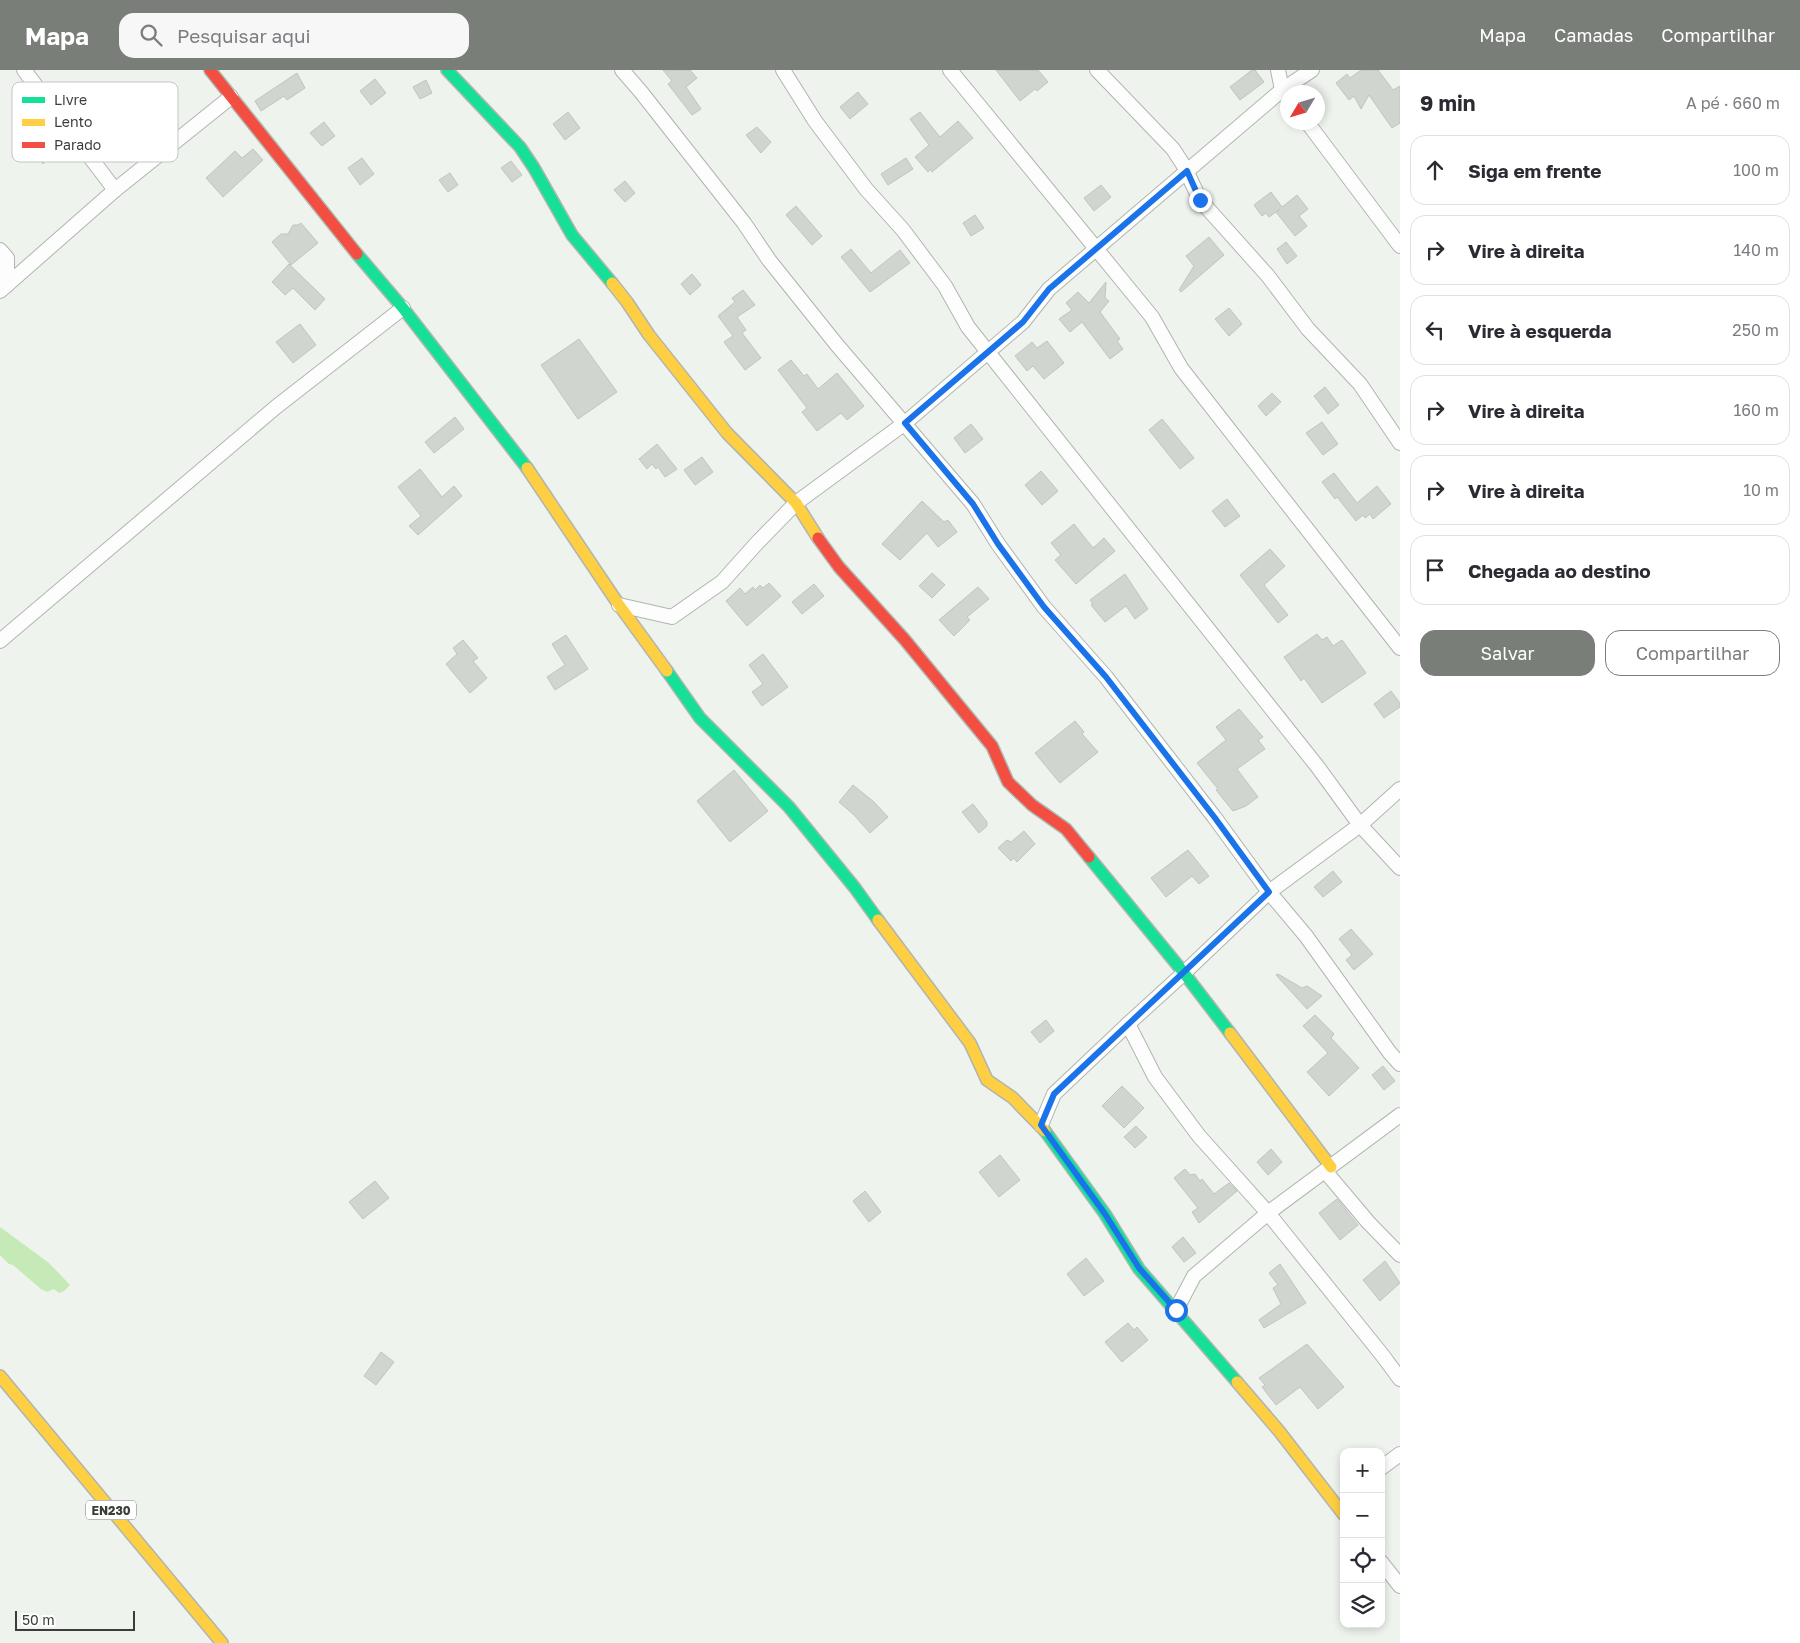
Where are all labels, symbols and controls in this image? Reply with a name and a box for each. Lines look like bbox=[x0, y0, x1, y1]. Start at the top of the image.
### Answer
search box bbox=[119, 13, 469, 58]
text: Mapa bbox=[25, 21, 89, 50]
icon: search bbox=[137, 21, 165, 49]
text: Pesquisar aqui bbox=[177, 24, 311, 47]
text: Mapa bbox=[1479, 24, 1526, 46]
text: Camadas bbox=[1554, 24, 1633, 46]
text: Compartilhar bbox=[1661, 24, 1775, 46]
legend bbox=[12, 82, 178, 162]
north arrow bbox=[1280, 85, 1325, 130]
text: 9 min bbox=[1420, 90, 1475, 116]
text: Livre bbox=[54, 91, 87, 108]
text: A pé · 660 m bbox=[1686, 93, 1780, 113]
text: Lento bbox=[54, 113, 92, 130]
text: Parado bbox=[54, 136, 101, 153]
icon: ahead bbox=[1421, 156, 1449, 184]
text: Siga em frente bbox=[1468, 159, 1602, 182]
text: 100 m bbox=[1733, 160, 1779, 180]
route end bbox=[1189, 189, 1212, 212]
icon: right bbox=[1421, 236, 1449, 264]
text: Vire à direita bbox=[1468, 239, 1585, 262]
text: 140 m bbox=[1733, 240, 1779, 260]
icon: left bbox=[1421, 316, 1449, 344]
text: Vire à esquerda bbox=[1468, 319, 1611, 342]
text: 250 m bbox=[1732, 320, 1779, 340]
icon: right bbox=[1421, 396, 1449, 424]
text: Vire à direita bbox=[1468, 399, 1585, 422]
text: 160 m bbox=[1733, 400, 1779, 420]
icon: right bbox=[1421, 476, 1449, 504]
text: Vire à direita bbox=[1468, 479, 1585, 502]
text: 10 m bbox=[1743, 480, 1779, 500]
icon: arrive bbox=[1421, 556, 1449, 584]
text: Chegada ao destino bbox=[1468, 559, 1651, 582]
button: Salvar bbox=[1420, 630, 1595, 676]
button: Compartilhar bbox=[1605, 630, 1780, 676]
route start bbox=[1165, 1299, 1188, 1322]
map controls bbox=[1340, 1448, 1385, 1628]
button: + bbox=[1340, 1448, 1385, 1493]
button: − bbox=[1340, 1493, 1385, 1538]
road number: EN230 bbox=[86, 1500, 136, 1520]
button: locate bbox=[1340, 1538, 1385, 1583]
button: layers bbox=[1340, 1583, 1385, 1628]
scale bar bbox=[15, 1608, 135, 1631]
text: 50 m bbox=[22, 1611, 55, 1628]

